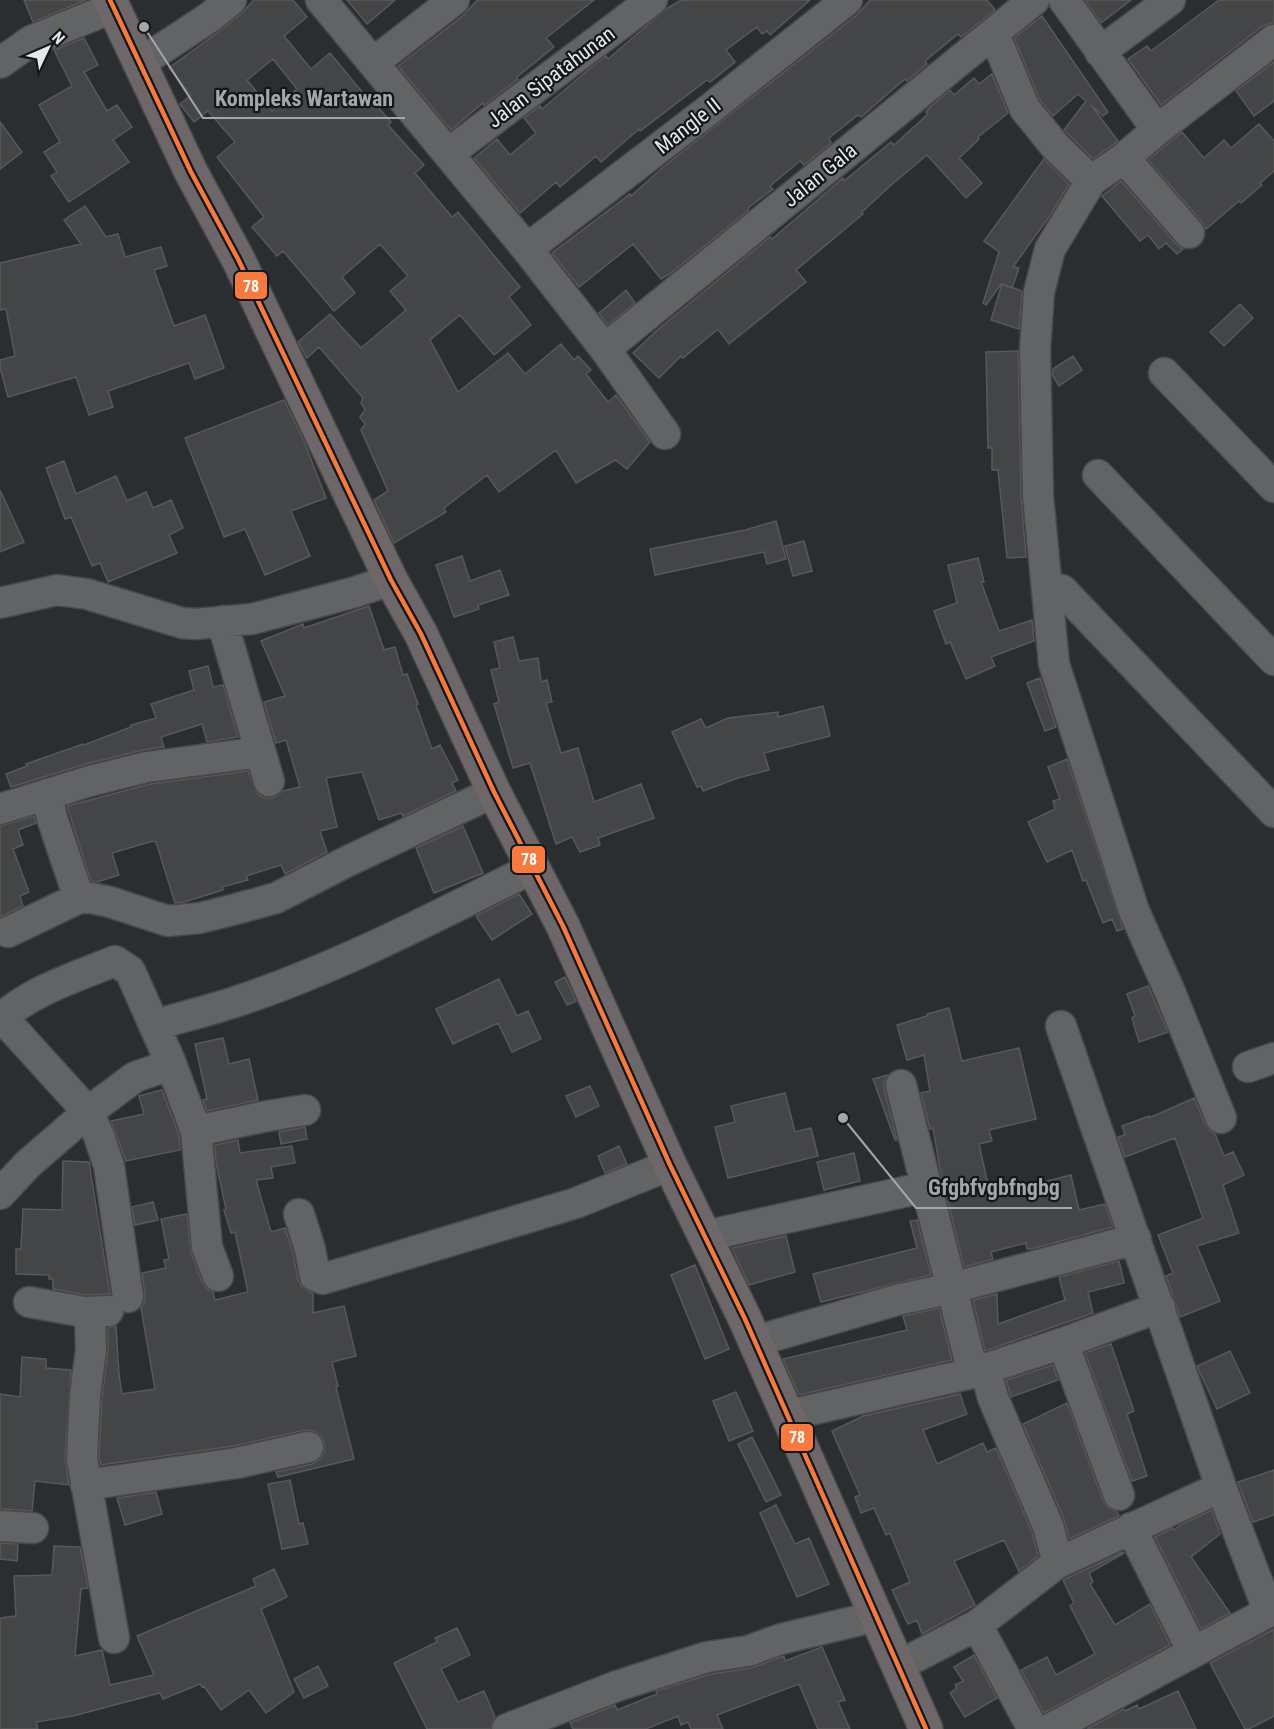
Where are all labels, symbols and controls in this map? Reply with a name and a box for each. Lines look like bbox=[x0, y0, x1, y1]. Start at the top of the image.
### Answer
north arrow bbox=[18, 18, 78, 78]
street label: Jalan Sipatahunan bbox=[483, 21, 619, 133]
text: N bbox=[48, 28, 69, 48]
callout: Kompleks Wartawan bbox=[203, 78, 405, 118]
text: Kompleks Wartawan bbox=[215, 86, 393, 111]
street label: Mangle II bbox=[650, 93, 726, 159]
street label: Jalan Gala bbox=[778, 138, 862, 212]
line badge: 78 bbox=[234, 271, 268, 300]
text: 78 bbox=[243, 277, 259, 296]
line badge: 78 bbox=[511, 845, 546, 874]
text: 78 bbox=[521, 850, 537, 869]
callout: Gfgbfvgbfngbg bbox=[916, 1168, 1072, 1208]
text: Gfgbfvgbfngbg bbox=[928, 1175, 1060, 1200]
line badge: 78 bbox=[780, 1423, 814, 1452]
text: 78 bbox=[789, 1428, 805, 1447]

